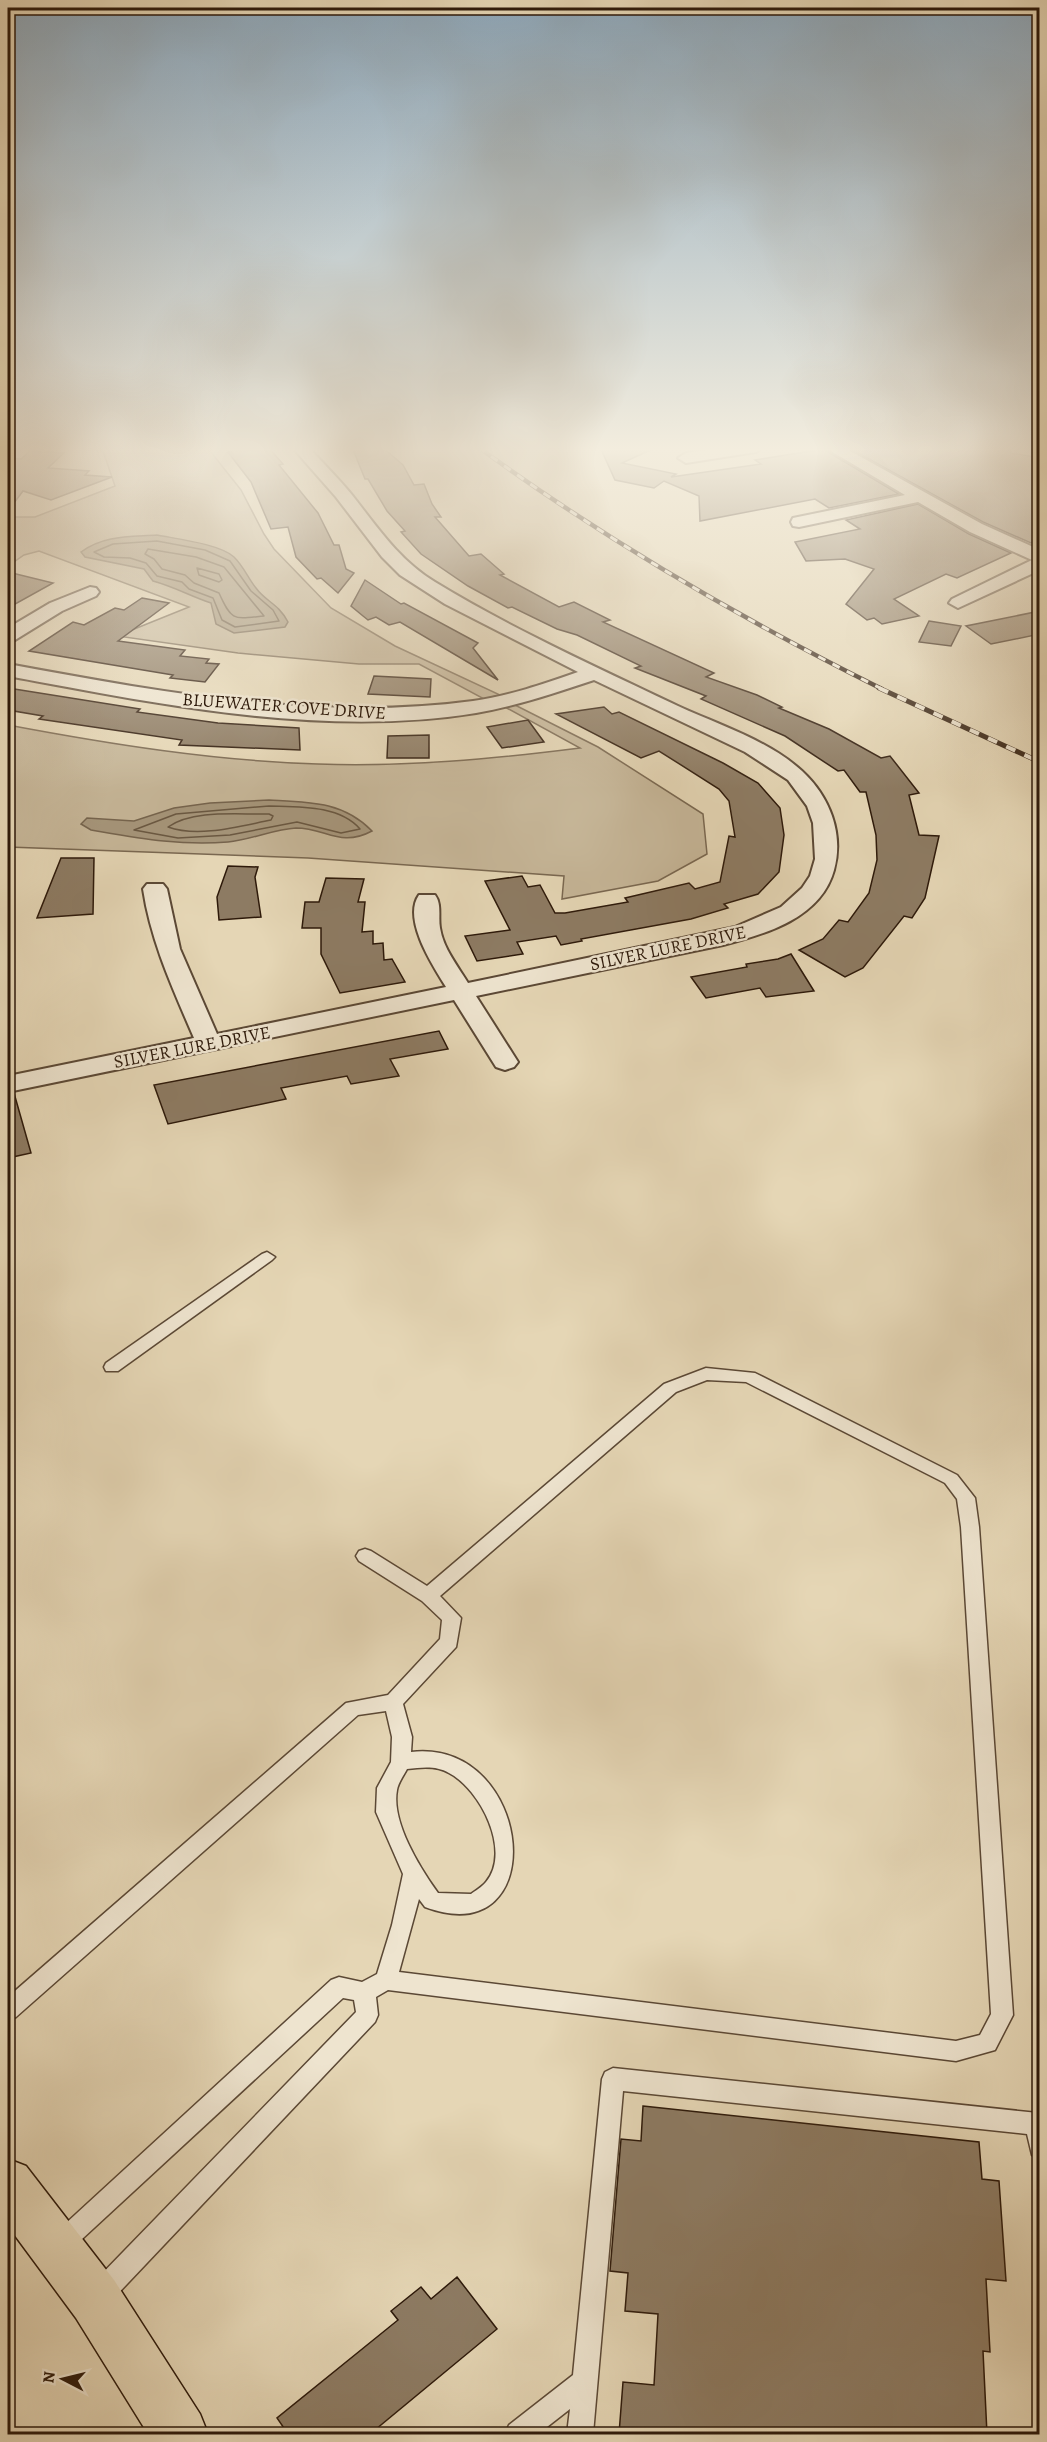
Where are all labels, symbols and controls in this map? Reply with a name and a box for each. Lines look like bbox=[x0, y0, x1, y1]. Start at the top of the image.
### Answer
street label: BLUEWATER COVE DRIVE bbox=[182, 687, 386, 725]
street label: SILVER LURE DRIVE bbox=[588, 920, 748, 976]
street label: SILVER LURE DRIVE bbox=[112, 1020, 272, 1074]
north arrow bbox=[33, 2349, 93, 2409]
text: N bbox=[37, 2370, 61, 2384]

